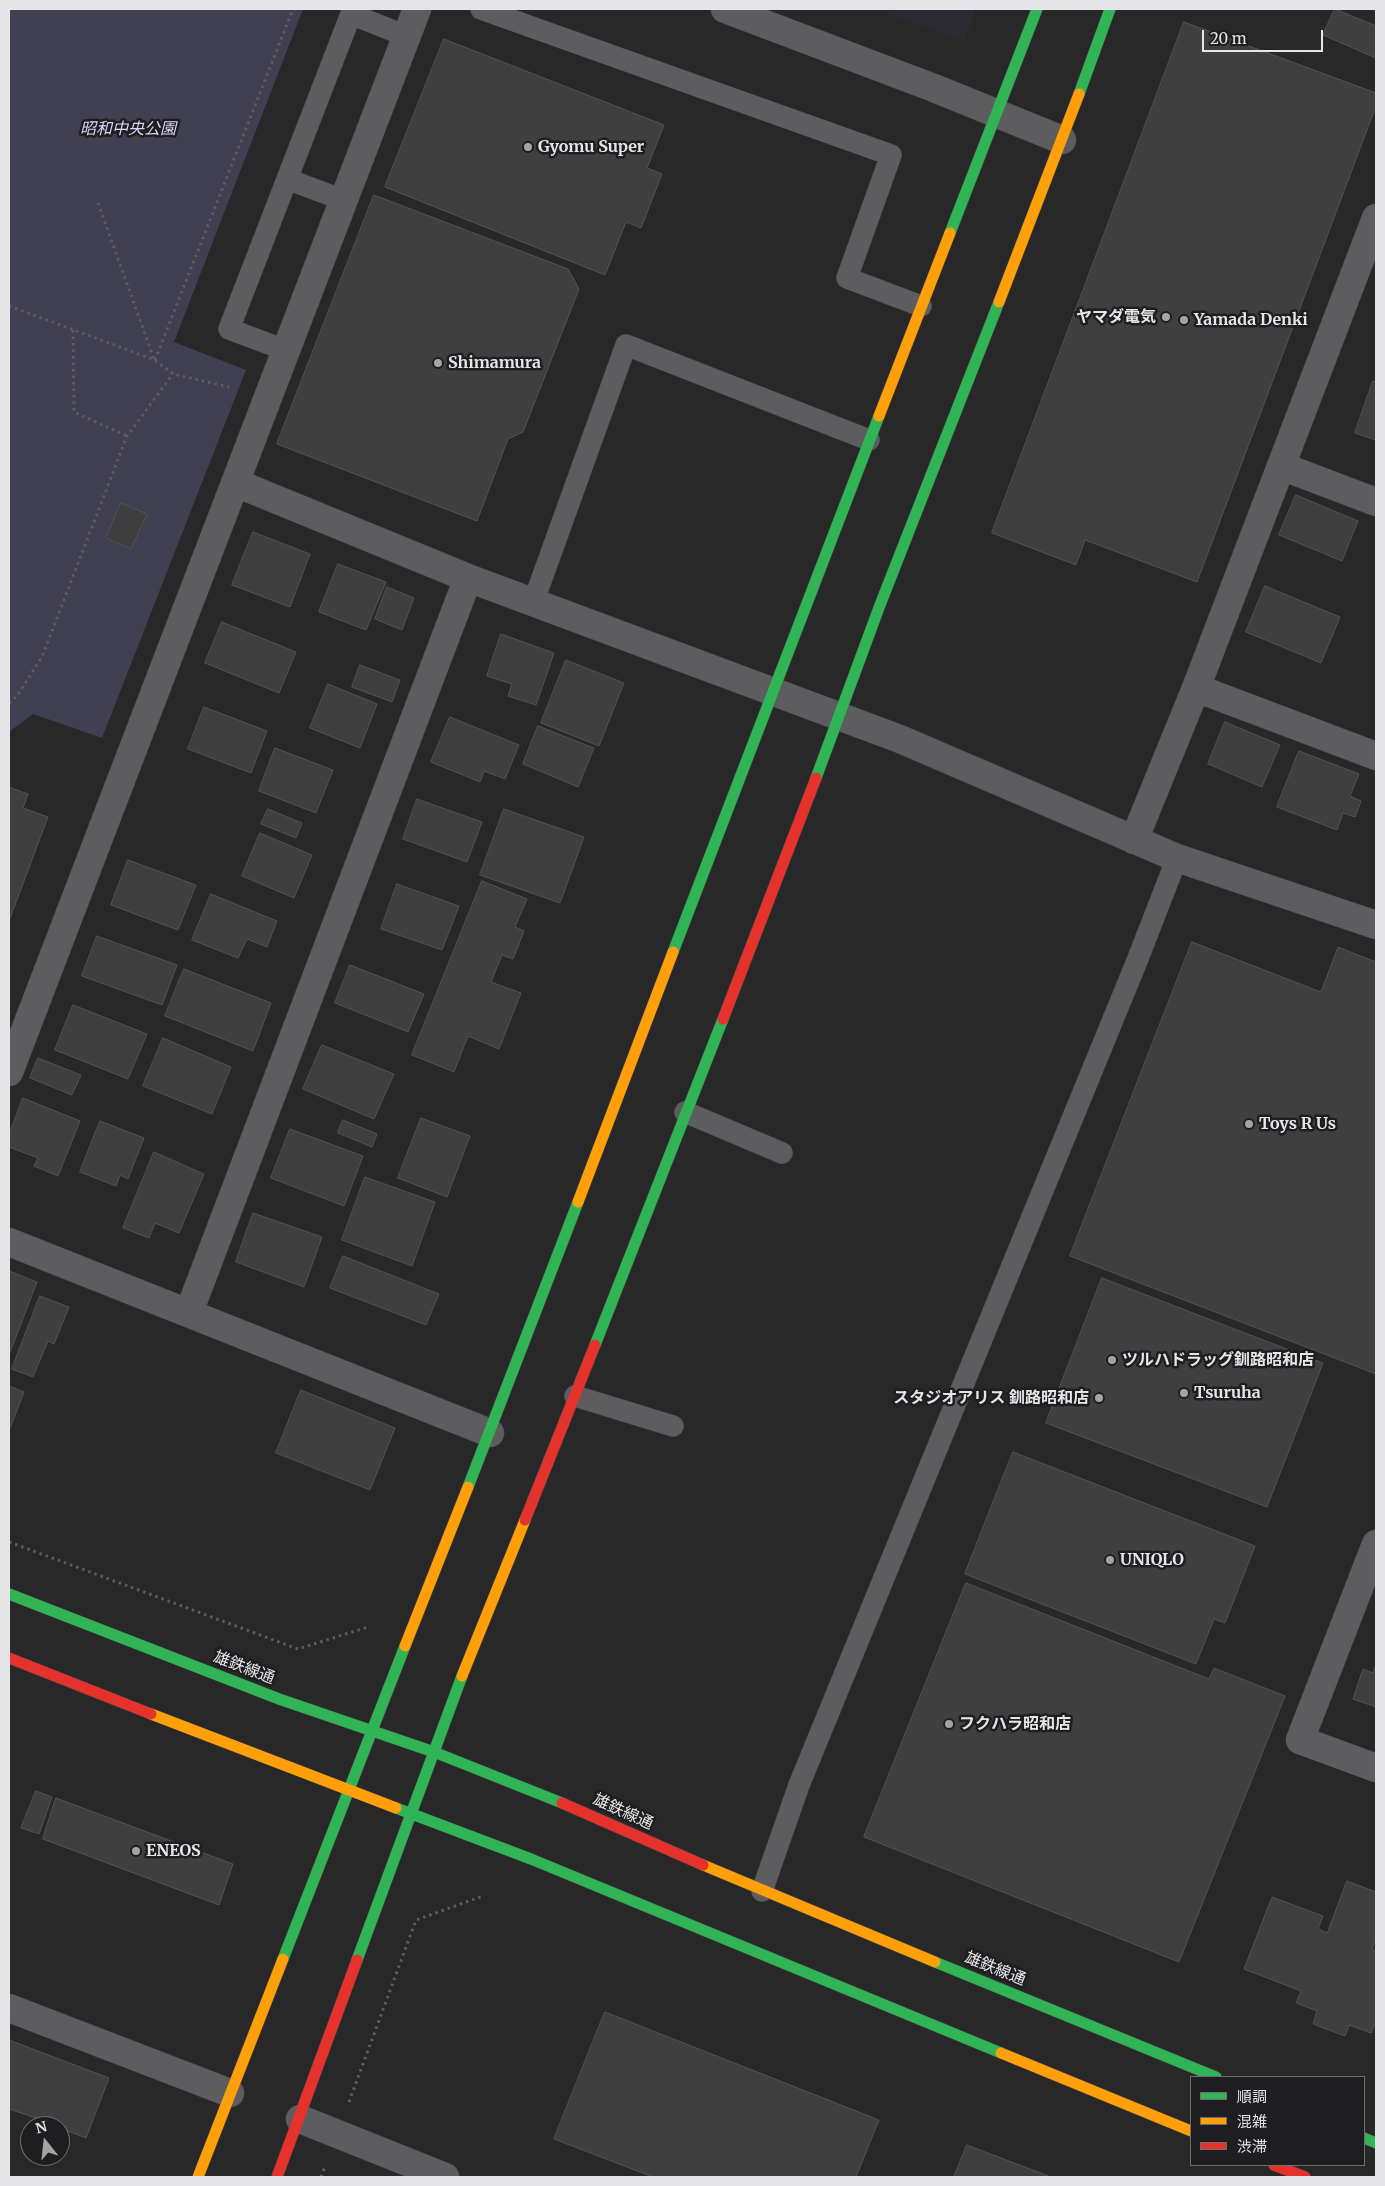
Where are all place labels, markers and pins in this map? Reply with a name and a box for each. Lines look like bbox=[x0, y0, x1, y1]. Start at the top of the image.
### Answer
place label: Gyomu Super bbox=[538, 137, 644, 157]
marker: Gyomu Super bbox=[522, 141, 534, 153]
place label: ヤマダ電気 bbox=[1076, 307, 1156, 327]
place label: Yamada Denki bbox=[1194, 310, 1308, 330]
marker: ヤマダ電気 bbox=[1160, 311, 1172, 323]
marker: Yamada Denki bbox=[1178, 314, 1190, 326]
place label: Shimamura bbox=[448, 353, 541, 373]
marker: Shimamura bbox=[432, 357, 444, 369]
place label: Toys R Us bbox=[1259, 1114, 1336, 1134]
marker: Toys R Us bbox=[1243, 1118, 1255, 1130]
place label: ツルハドラッグ釧路昭和店 bbox=[1122, 1350, 1314, 1370]
marker: ツルハドラッグ釧路昭和店 bbox=[1106, 1354, 1118, 1366]
place label: Tsuruha bbox=[1194, 1383, 1261, 1403]
marker: Tsuruha bbox=[1178, 1387, 1190, 1399]
place label: スタジオアリス 釧路昭和店 bbox=[893, 1388, 1089, 1408]
marker: スタジオアリス 釧路昭和店 bbox=[1093, 1392, 1105, 1404]
place label: UNIQLO bbox=[1120, 1550, 1184, 1570]
marker: UNIQLO bbox=[1104, 1554, 1116, 1566]
place label: フクハラ昭和店 bbox=[959, 1714, 1071, 1734]
marker: フクハラ昭和店 bbox=[943, 1718, 955, 1730]
place label: ENEOS bbox=[146, 1841, 201, 1861]
marker: ENEOS bbox=[130, 1845, 142, 1857]

